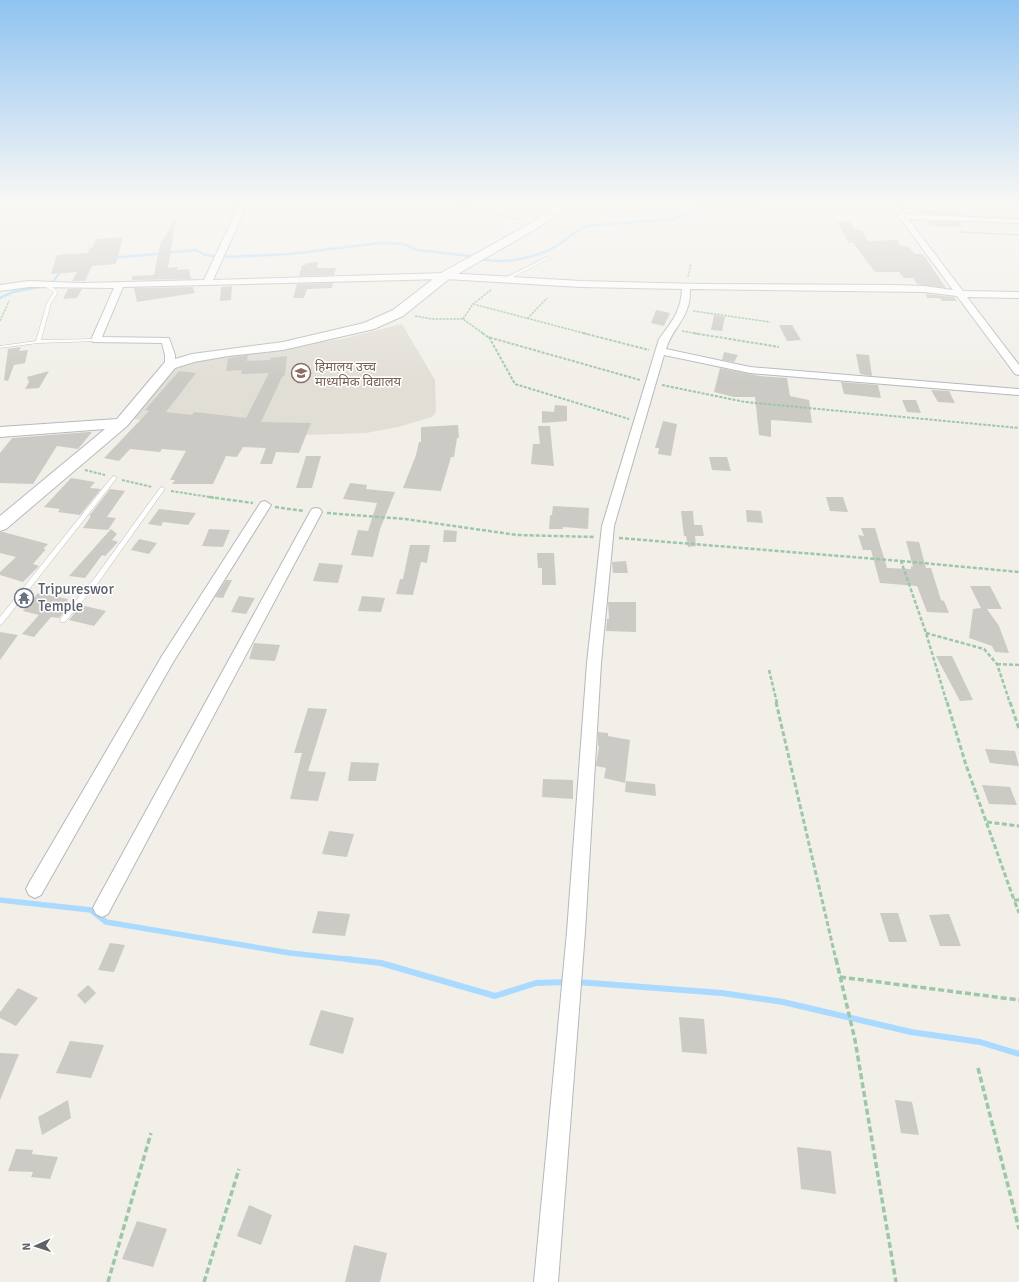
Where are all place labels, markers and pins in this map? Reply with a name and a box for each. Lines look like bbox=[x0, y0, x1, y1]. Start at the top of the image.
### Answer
place label: हिमालय उच्च माध्यमिक विद्यालय bbox=[315, 359, 402, 390]
school or university icon: हिमालय उच्च माध्यमिक विद्यालय bbox=[290, 362, 312, 384]
place label: Tripureswor Temple bbox=[38, 580, 114, 615]
temple icon: Tripureswor Temple bbox=[13, 587, 35, 609]

